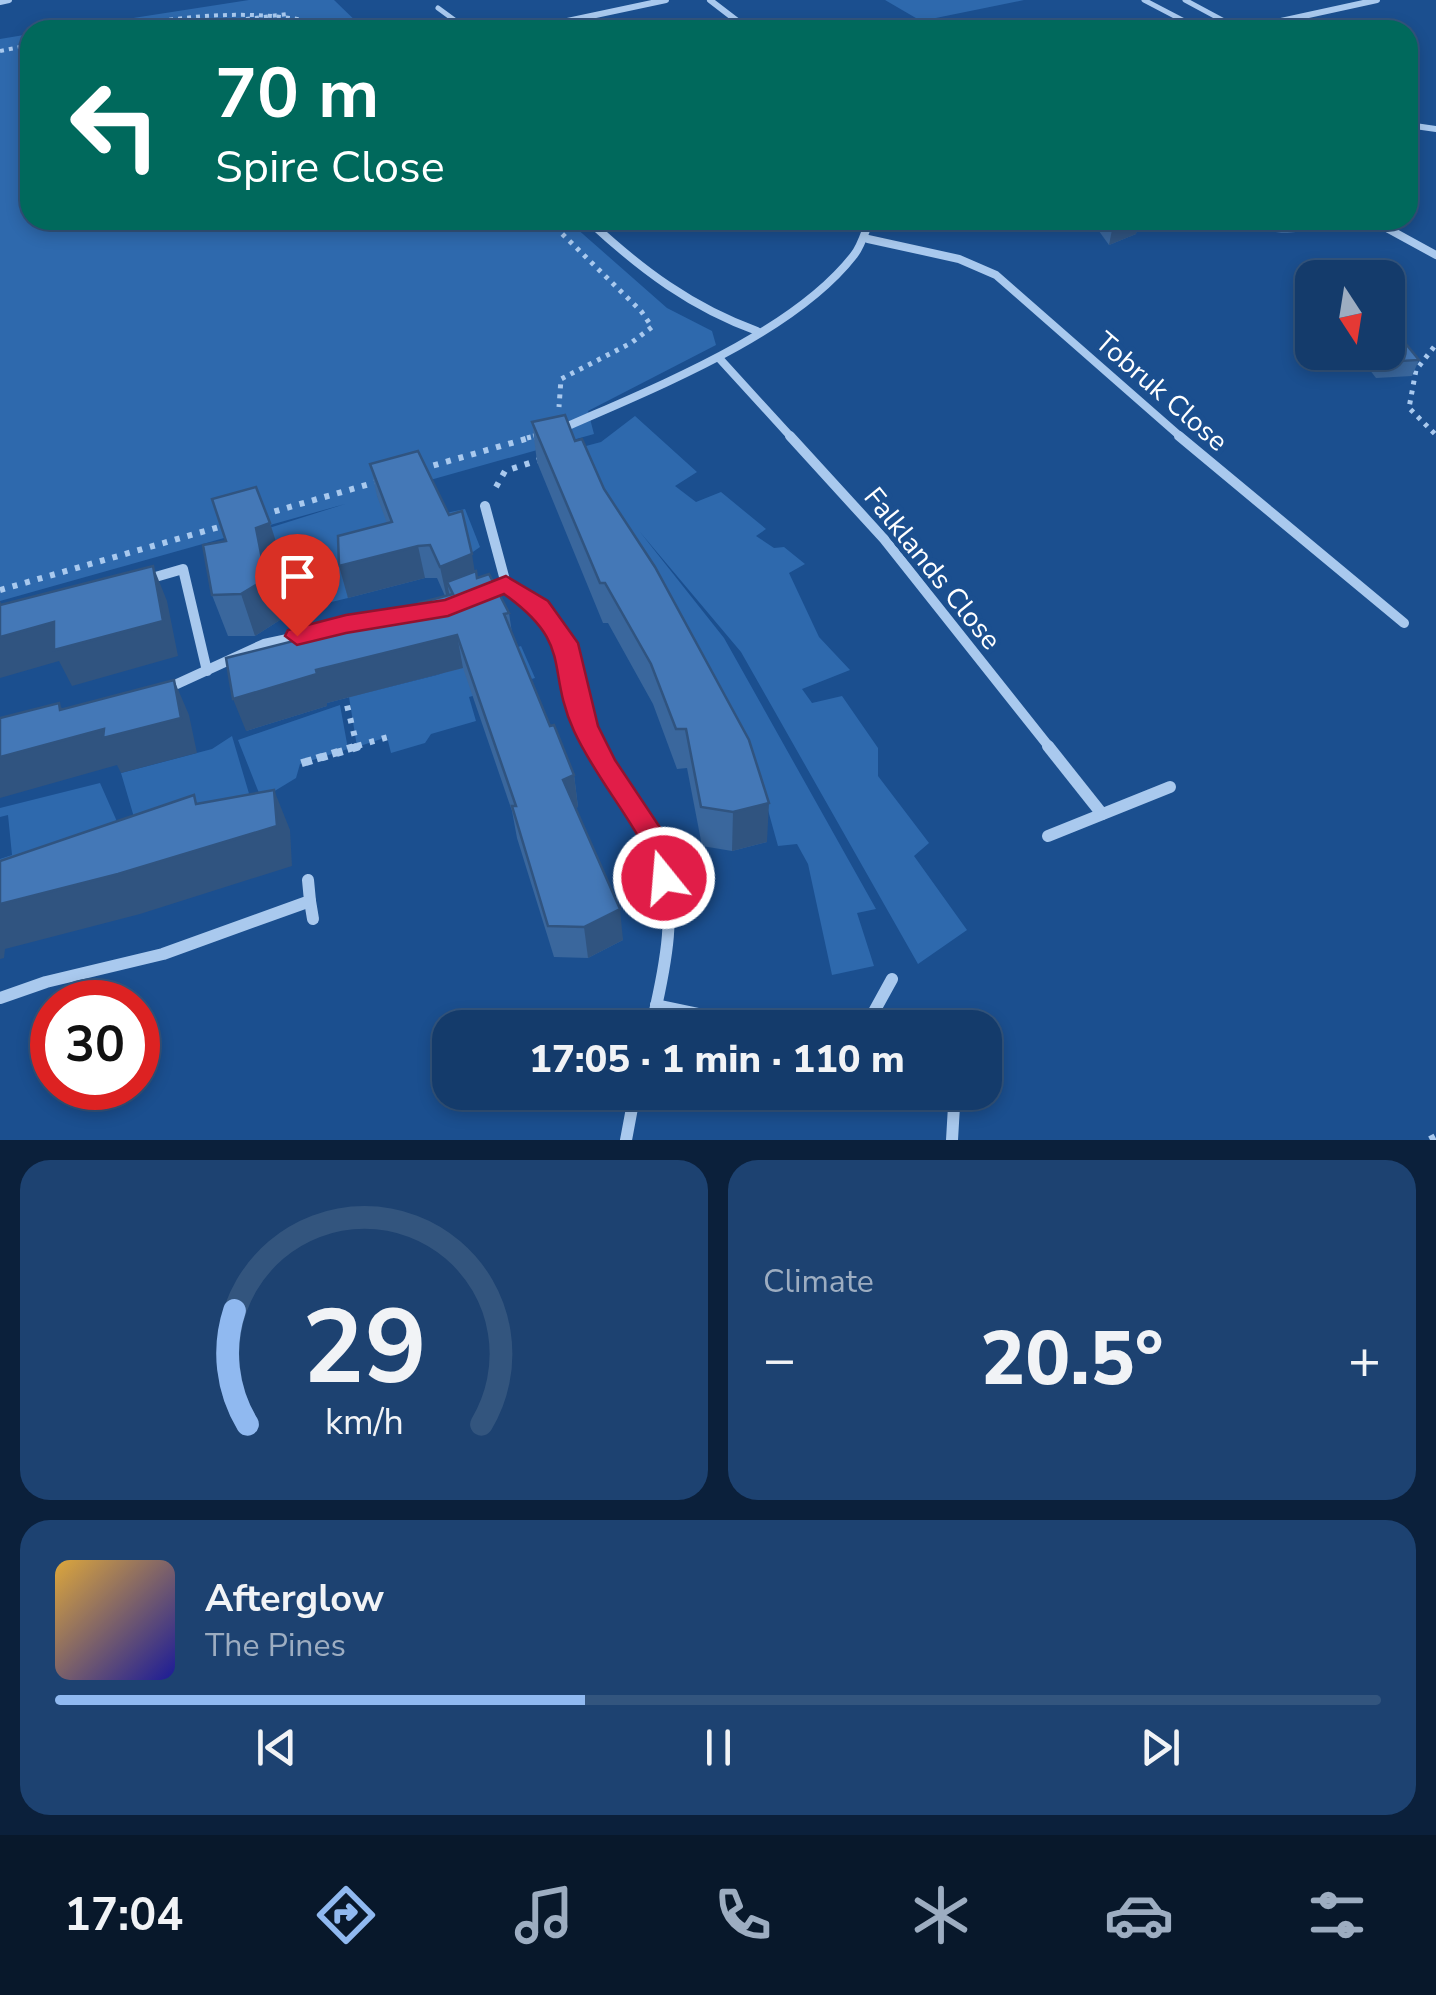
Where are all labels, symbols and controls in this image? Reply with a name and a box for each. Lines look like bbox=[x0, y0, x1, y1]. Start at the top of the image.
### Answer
text: 70 m bbox=[215, 46, 379, 142]
icon: left bbox=[50, 60, 180, 190]
text: Spire Close bbox=[215, 137, 445, 198]
north arrow bbox=[1295, 260, 1405, 370]
map controls bbox=[1295, 260, 1405, 370]
street label: Tobruk Close bbox=[1087, 323, 1236, 460]
street label: Falklands Close bbox=[855, 479, 1010, 658]
pin bbox=[255, 534, 340, 637]
icon: arrive bbox=[270, 549, 325, 604]
position arrow bbox=[612, 826, 716, 930]
speed limit sign: 30 bbox=[30, 980, 160, 1110]
text: 17:05 · 1 min · 110 m bbox=[529, 1034, 905, 1085]
text: Climate bbox=[763, 1260, 874, 1303]
text: 29 bbox=[302, 1277, 426, 1419]
text: 20.5° bbox=[980, 1308, 1164, 1410]
text: − bbox=[763, 1322, 796, 1397]
text: + bbox=[1348, 1322, 1381, 1397]
text: km/h bbox=[325, 1398, 403, 1447]
text: Afterglow bbox=[205, 1573, 384, 1624]
text: The Pines bbox=[205, 1624, 346, 1667]
icon: previous bbox=[249, 1720, 304, 1775]
icon: pause bbox=[691, 1720, 746, 1775]
icon: next bbox=[1133, 1720, 1188, 1775]
icon: directions bbox=[311, 1880, 381, 1950]
icon: music bbox=[509, 1880, 579, 1950]
icon: phone bbox=[708, 1880, 778, 1950]
icon: climate bbox=[906, 1880, 976, 1950]
icon: car bbox=[1104, 1880, 1174, 1950]
icon: filters bbox=[1302, 1880, 1372, 1950]
text: 17:04 bbox=[64, 1885, 183, 1946]

